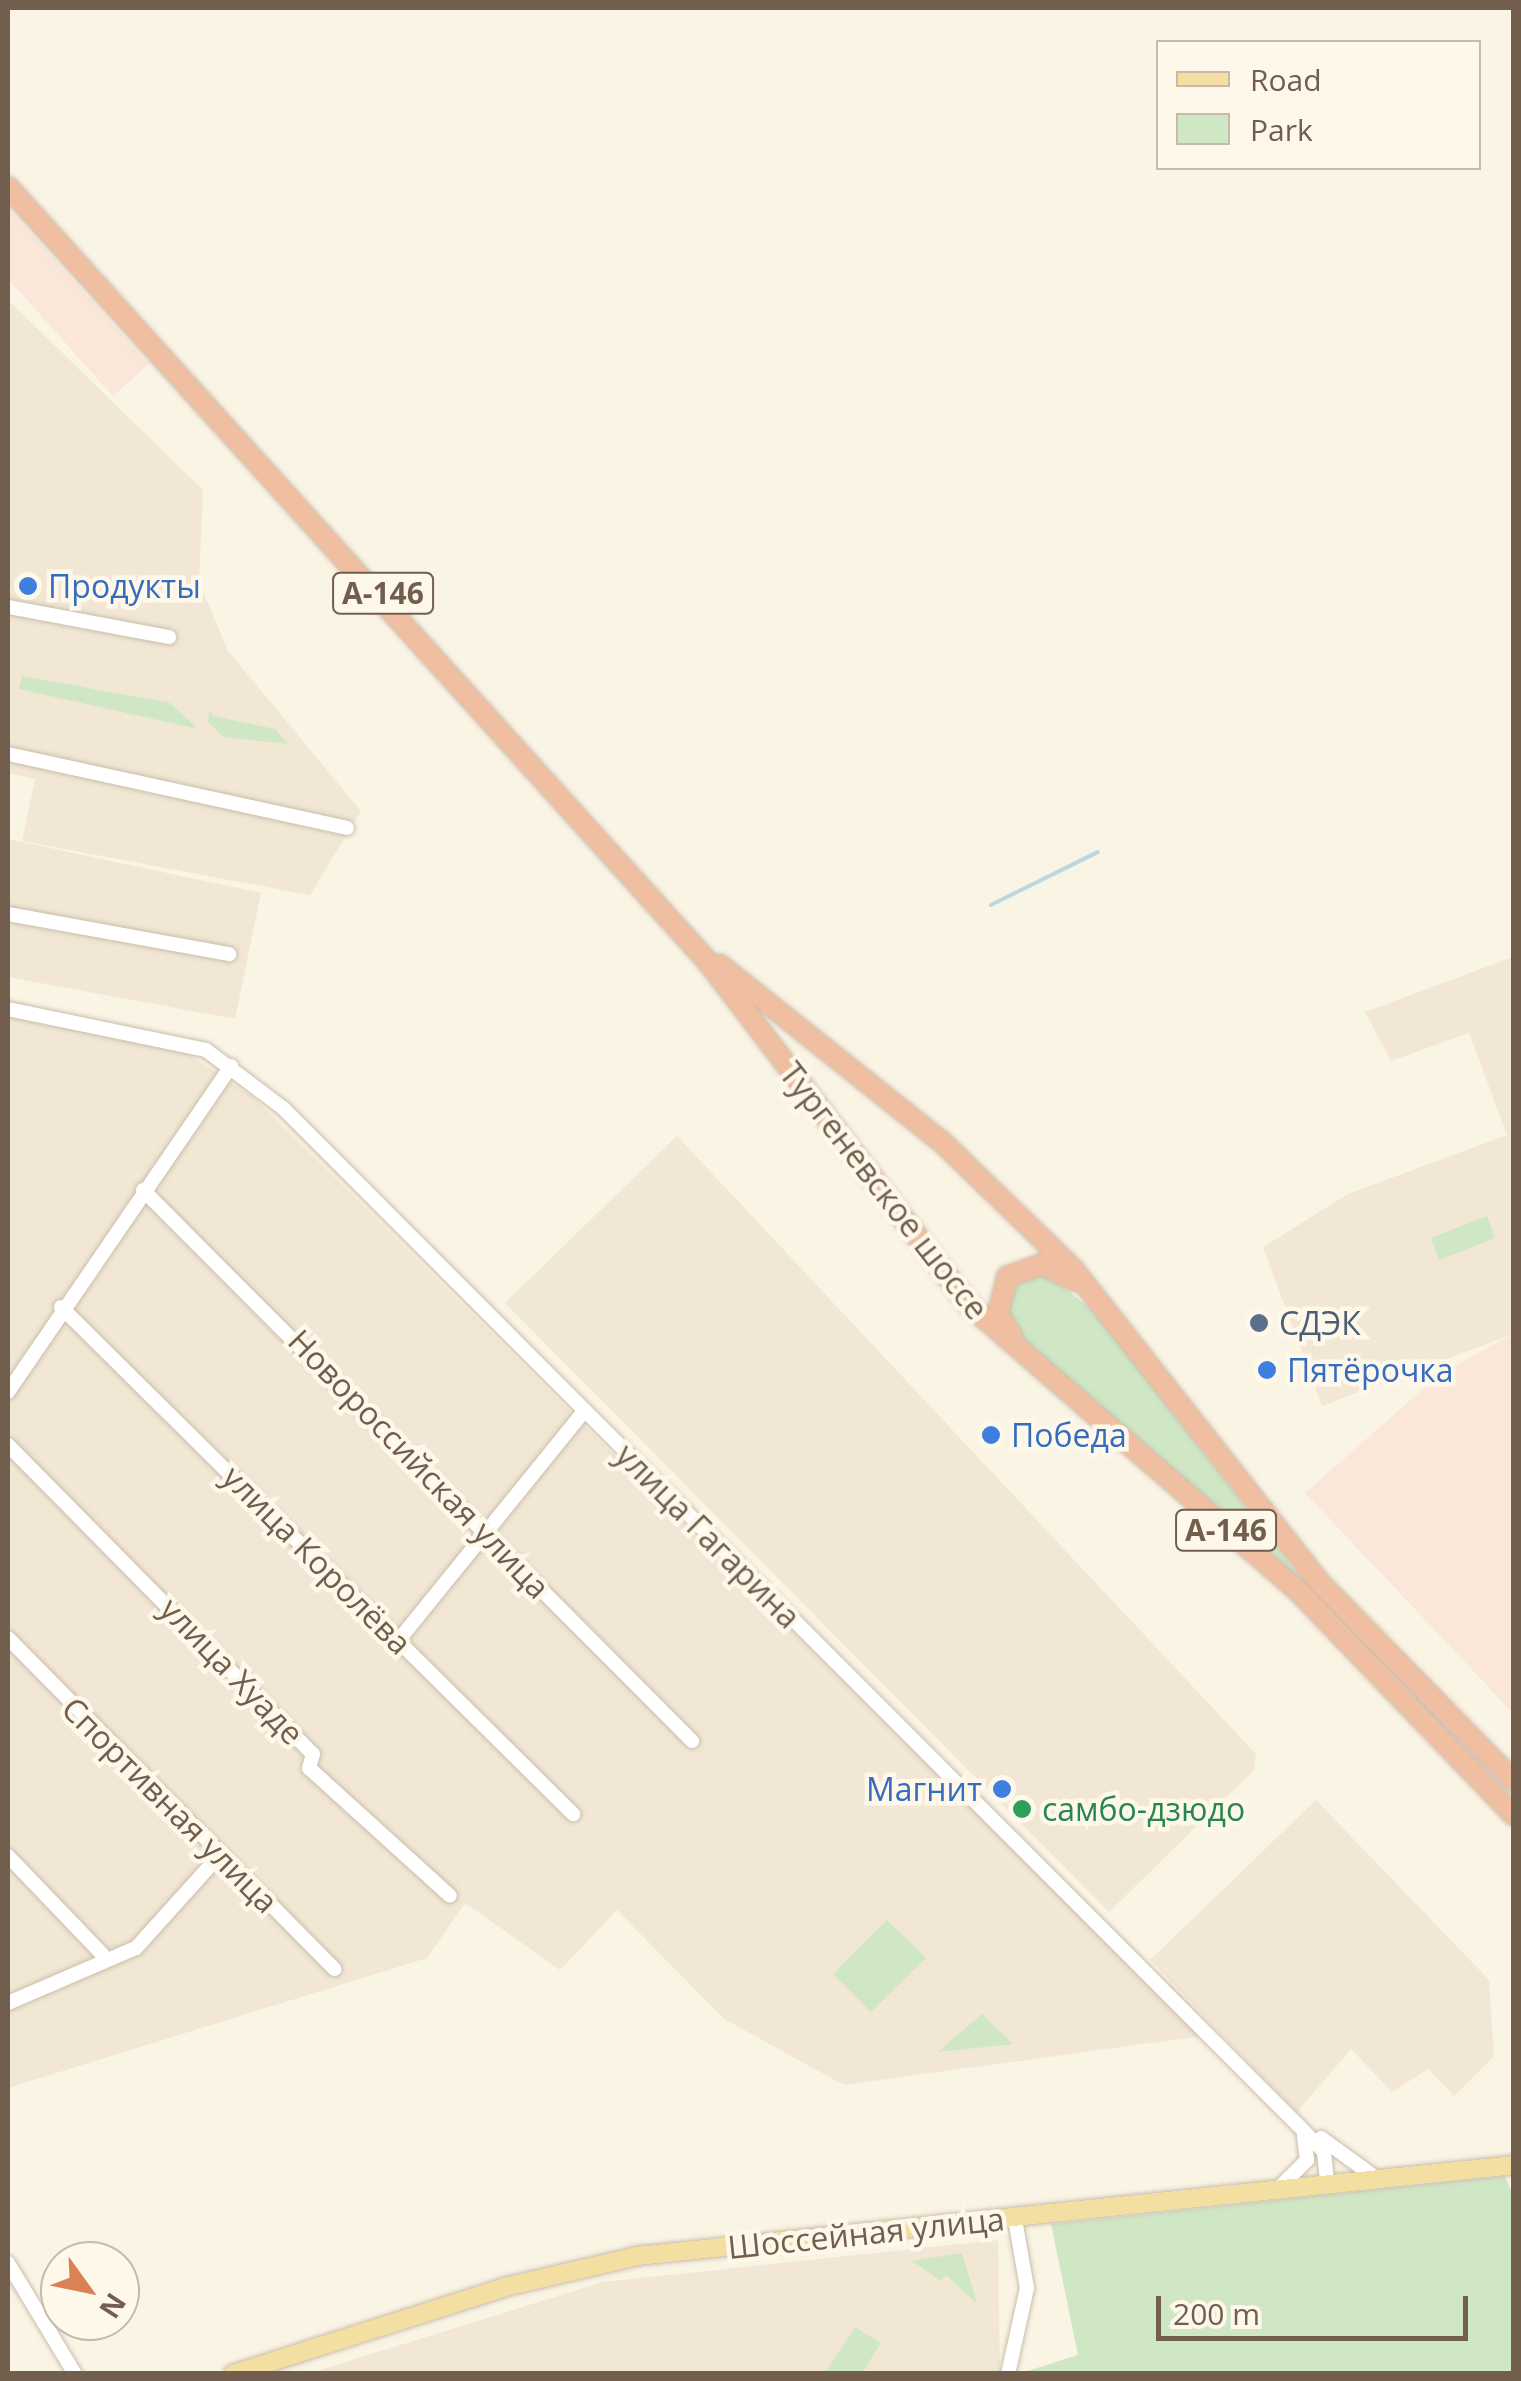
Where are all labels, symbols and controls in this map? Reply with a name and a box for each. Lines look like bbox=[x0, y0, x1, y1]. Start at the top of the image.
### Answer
legend bbox=[1156, 40, 1481, 170]
text: Road bbox=[1250, 59, 1322, 100]
text: Park bbox=[1250, 109, 1313, 150]
place label: Продукты bbox=[48, 567, 201, 605]
road number: А-146 bbox=[330, 568, 436, 618]
marker: Продукты bbox=[17, 575, 39, 597]
street label: Тургеневское шоссе bbox=[772, 1055, 996, 1327]
place label: СДЭК bbox=[1279, 1304, 1361, 1342]
marker: СДЭК bbox=[1248, 1312, 1270, 1334]
street label: Новороссийская улица bbox=[281, 1322, 557, 1606]
place label: Пятёрочка bbox=[1287, 1351, 1454, 1389]
marker: Пятёрочка bbox=[1256, 1359, 1278, 1381]
place label: Победа bbox=[1011, 1416, 1127, 1454]
marker: Победа bbox=[980, 1424, 1002, 1446]
street label: улица Гагарина bbox=[608, 1436, 808, 1636]
street label: улица Королёва bbox=[215, 1458, 419, 1662]
road number: А-146 bbox=[1174, 1505, 1278, 1555]
street label: улица Хуаде bbox=[152, 1590, 312, 1752]
street label: Спортивная улица bbox=[54, 1689, 286, 1921]
place label: Магнит bbox=[866, 1770, 982, 1808]
marker: Магнит bbox=[991, 1778, 1013, 1800]
place label: самбо-дзюдо bbox=[1042, 1790, 1245, 1828]
marker: самбо-дзюдо bbox=[1011, 1798, 1033, 1820]
street label: Шоссейная улица bbox=[726, 2199, 1006, 2267]
north arrow bbox=[40, 2241, 140, 2341]
scale bar bbox=[1161, 2276, 1474, 2338]
text: N bbox=[91, 2286, 136, 2326]
text: 200 m bbox=[1173, 2293, 1260, 2334]

